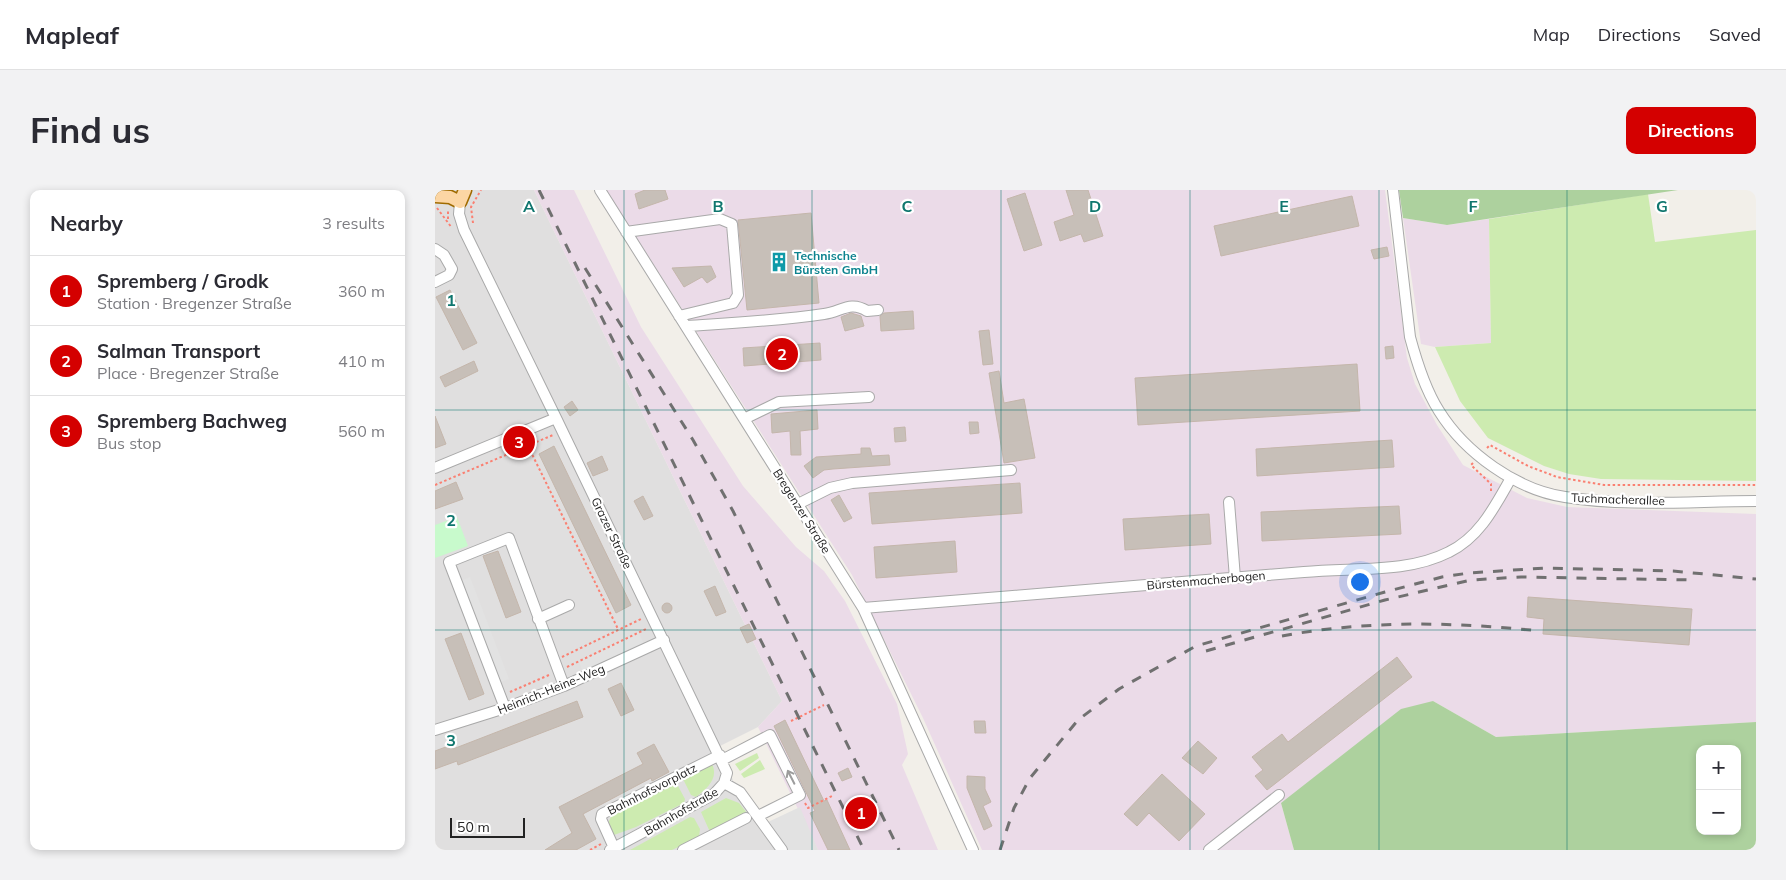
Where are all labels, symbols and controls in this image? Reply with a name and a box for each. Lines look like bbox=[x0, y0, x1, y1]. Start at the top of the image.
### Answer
text: Mapleaf bbox=[25, 20, 119, 50]
text: Map bbox=[1533, 23, 1570, 46]
text: Directions bbox=[1598, 23, 1681, 46]
text: Saved bbox=[1709, 23, 1761, 46]
button: Directions bbox=[1626, 107, 1756, 154]
text: Find us bbox=[30, 108, 150, 152]
text: A bbox=[523, 196, 535, 216]
text: B bbox=[712, 196, 724, 216]
text: C bbox=[902, 196, 913, 216]
text: D bbox=[1089, 196, 1101, 216]
text: E bbox=[1279, 196, 1289, 216]
text: F bbox=[1468, 196, 1478, 216]
text: G bbox=[1656, 196, 1668, 216]
text: Nearby bbox=[50, 210, 123, 236]
text: 3 results bbox=[322, 213, 385, 233]
place label: Technische Bürsten GmbH bbox=[794, 248, 878, 277]
building icon: Technische Bürsten GmbH bbox=[768, 251, 790, 273]
text: Spremberg / Grodk bbox=[97, 269, 268, 293]
text: 1 bbox=[61, 281, 71, 301]
text: 360 m bbox=[338, 281, 385, 301]
text: 1 bbox=[446, 290, 456, 310]
text: Station · Bregenzer Straße bbox=[97, 293, 292, 313]
pin: 2 bbox=[766, 335, 798, 373]
text: Salman Transport bbox=[97, 339, 260, 363]
text: 2 bbox=[61, 351, 71, 371]
text: 410 m bbox=[338, 351, 385, 371]
text: Place · Bregenzer Straße bbox=[97, 363, 279, 383]
text: Spremberg Bachweg bbox=[97, 409, 287, 433]
text: 3 bbox=[61, 421, 71, 441]
text: 560 m bbox=[338, 421, 385, 441]
pin: 3 bbox=[503, 423, 535, 461]
text: Bus stop bbox=[97, 433, 161, 453]
street label: Bregenzer Straße bbox=[770, 466, 834, 556]
street label: Tuchmacherallee bbox=[1571, 490, 1665, 508]
street label: Grazer Straße bbox=[588, 495, 636, 571]
text: 2 bbox=[446, 510, 456, 530]
street label: Bürstenmacherbogen bbox=[1146, 567, 1266, 593]
your location bbox=[1347, 569, 1373, 595]
street label: Heinrich-Heine-Weg bbox=[495, 661, 607, 717]
text: 3 bbox=[446, 730, 456, 750]
map controls bbox=[1696, 745, 1741, 835]
button: + bbox=[1696, 745, 1741, 790]
street label: Bahnhofsvorplatz bbox=[605, 760, 699, 818]
one-way arrow bbox=[786, 770, 795, 785]
street label: Bahnhofstraße bbox=[641, 784, 721, 838]
button: − bbox=[1696, 790, 1741, 835]
pin: 1 bbox=[845, 794, 877, 832]
scale bar bbox=[450, 815, 525, 838]
text: 50 m bbox=[457, 818, 490, 836]

